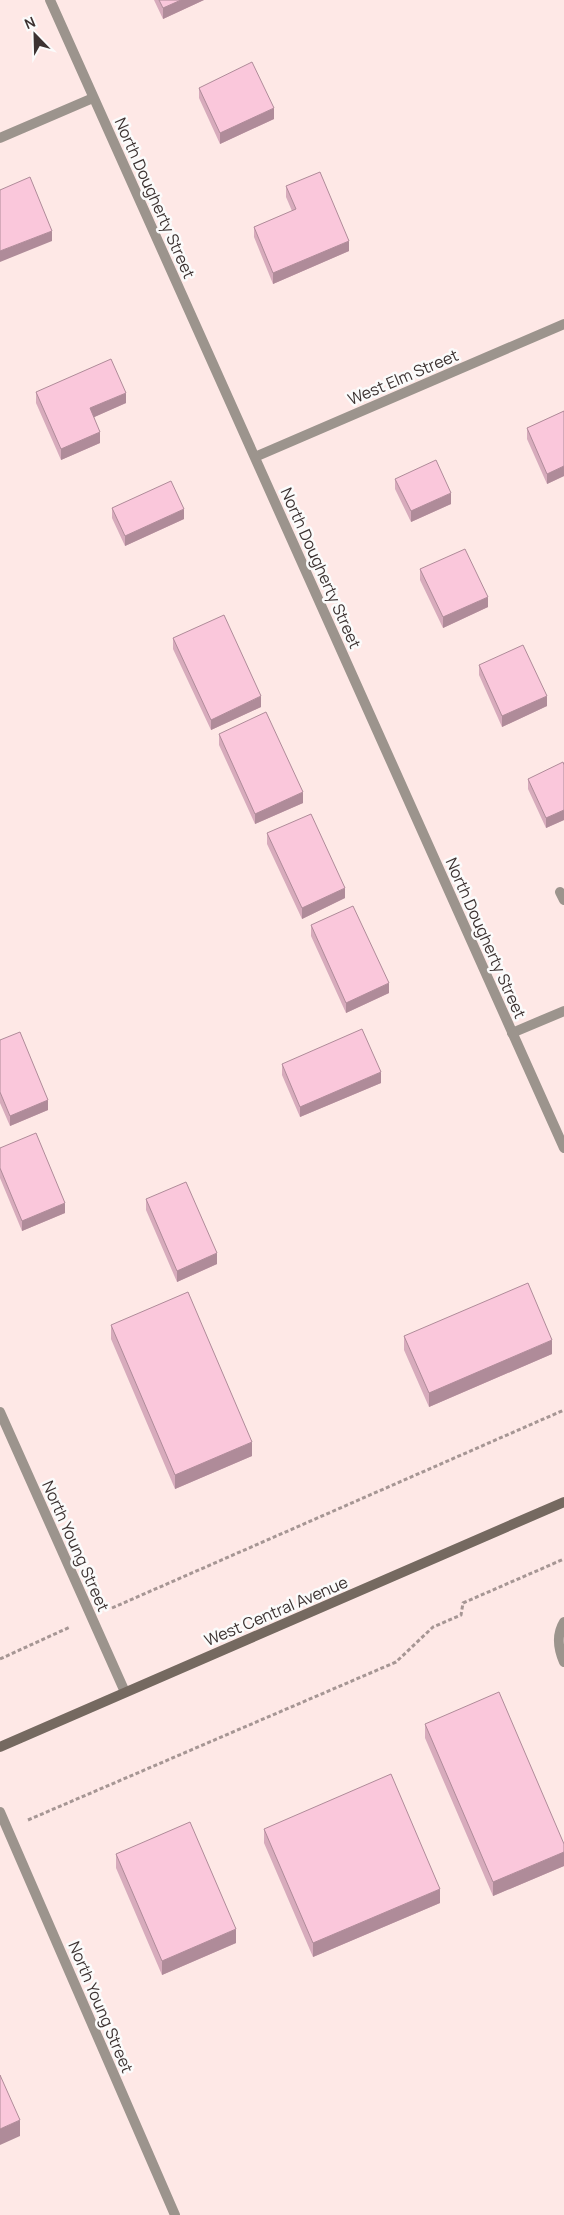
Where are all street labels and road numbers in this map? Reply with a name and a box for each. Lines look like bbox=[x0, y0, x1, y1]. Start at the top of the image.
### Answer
street label: North Dougherty Street bbox=[110, 114, 200, 282]
street label: West Elm Street bbox=[344, 344, 462, 410]
street label: North Dougherty Street bbox=[276, 484, 366, 652]
street label: North Dougherty Street bbox=[441, 854, 531, 1022]
street label: North Young Street bbox=[37, 1477, 115, 1615]
street label: West Central Avenue bbox=[201, 1571, 351, 1651]
street label: North Young Street bbox=[63, 1938, 139, 2076]

